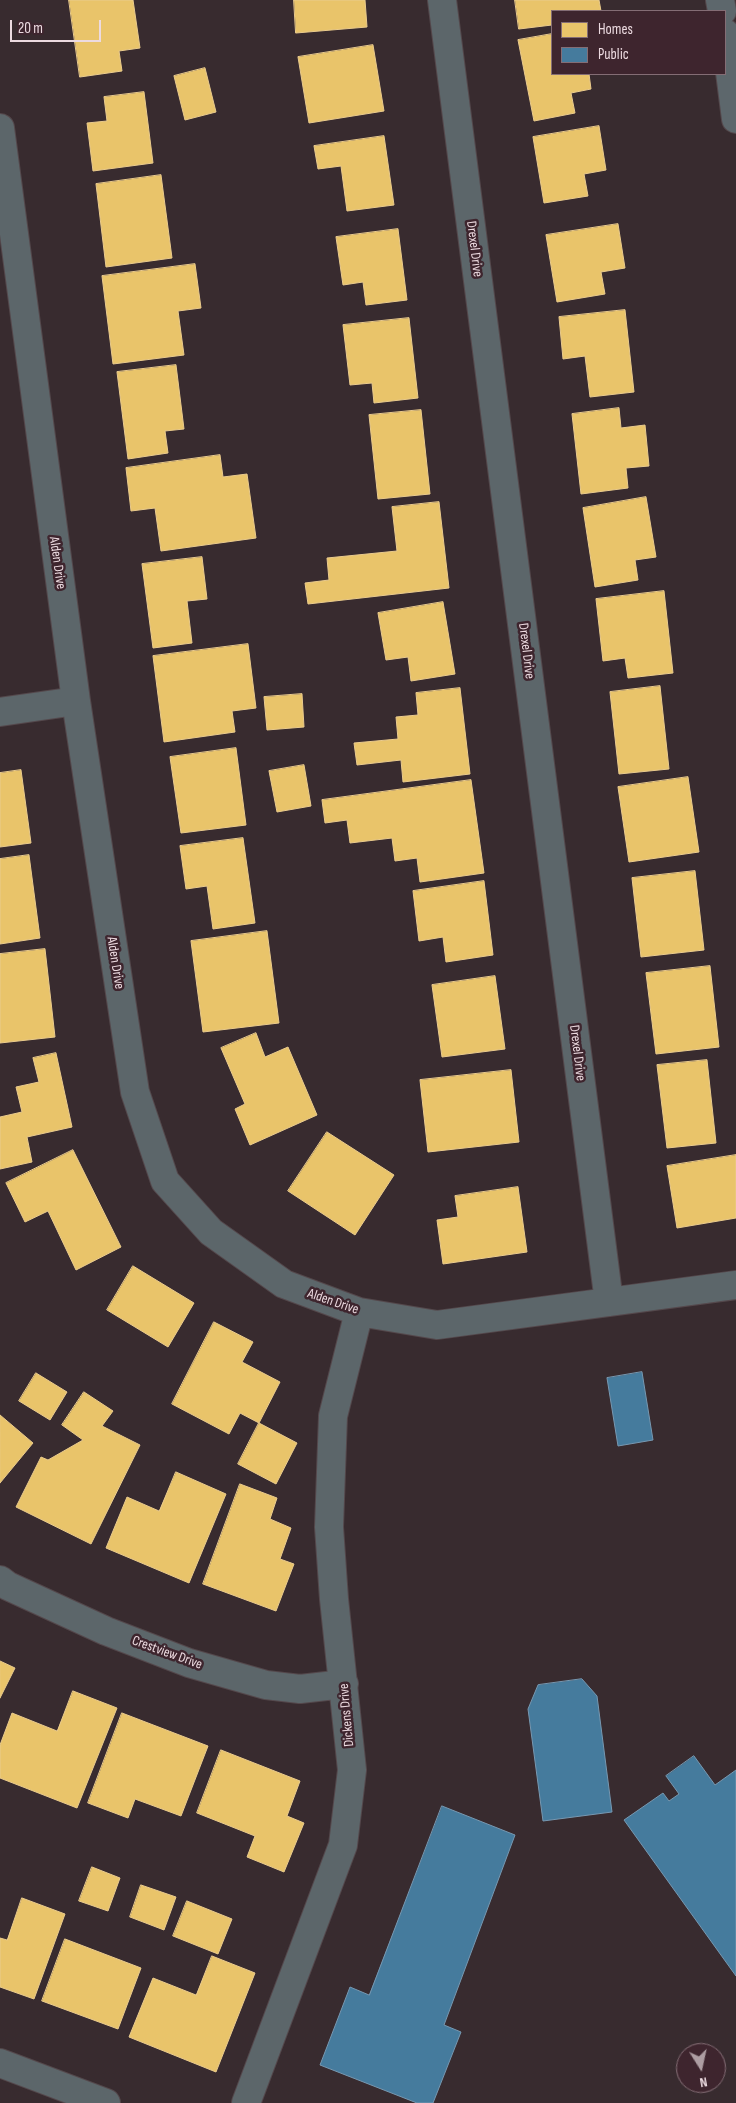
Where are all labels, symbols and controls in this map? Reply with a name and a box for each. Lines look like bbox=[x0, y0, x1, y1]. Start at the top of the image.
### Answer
scale bar bbox=[12, 10, 104, 42]
legend bbox=[551, 10, 726, 75]
text: 20 m bbox=[18, 19, 43, 38]
text: Homes bbox=[598, 20, 633, 39]
text: Public bbox=[598, 45, 629, 64]
street label: Drexel Drive bbox=[462, 220, 486, 278]
street label: Alden Drive bbox=[45, 536, 69, 590]
street label: Drexel Drive bbox=[514, 622, 538, 680]
street label: Alden Drive bbox=[103, 936, 127, 990]
street label: Drexel Drive bbox=[565, 1024, 589, 1082]
street label: Alden Drive bbox=[305, 1285, 361, 1319]
street label: Crestview Drive bbox=[130, 1633, 204, 1673]
street label: Dickens Drive bbox=[336, 1683, 358, 1747]
north arrow bbox=[676, 2043, 726, 2093]
text: N bbox=[698, 2073, 709, 2091]

